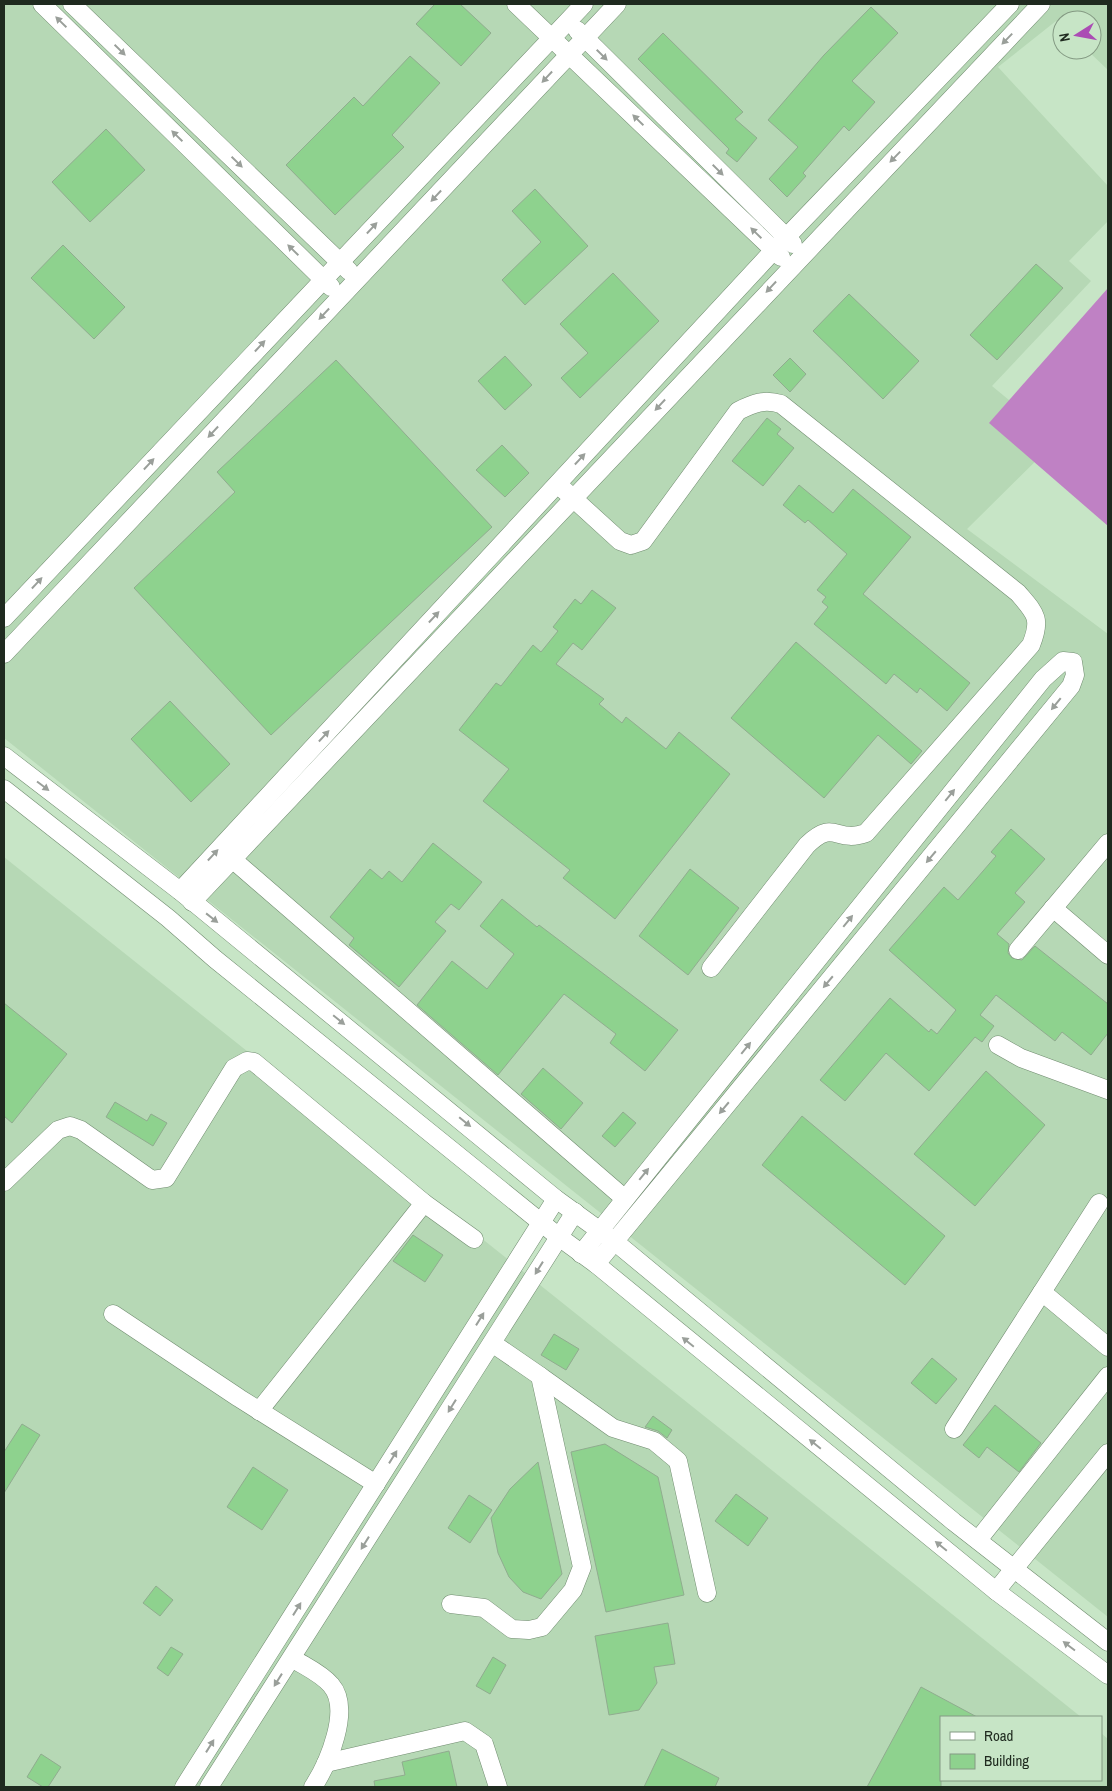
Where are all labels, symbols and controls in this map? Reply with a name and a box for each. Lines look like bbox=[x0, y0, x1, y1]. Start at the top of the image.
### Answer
north arrow bbox=[1052, 10, 1102, 60]
one-way arrow bbox=[55, 17, 67, 29]
text: N bbox=[1055, 32, 1074, 43]
one-way arrow bbox=[1001, 33, 1013, 45]
one-way arrow bbox=[113, 44, 125, 56]
one-way arrow bbox=[596, 49, 608, 61]
one-way arrow bbox=[541, 71, 553, 83]
one-way arrow bbox=[633, 114, 645, 126]
one-way arrow bbox=[171, 130, 183, 142]
one-way arrow bbox=[889, 150, 901, 162]
one-way arrow bbox=[230, 156, 242, 168]
one-way arrow bbox=[712, 163, 724, 175]
one-way arrow bbox=[430, 189, 442, 201]
one-way arrow bbox=[366, 223, 378, 235]
one-way arrow bbox=[750, 227, 762, 239]
one-way arrow bbox=[287, 244, 299, 256]
one-way arrow bbox=[765, 281, 777, 293]
one-way arrow bbox=[318, 307, 330, 319]
one-way arrow bbox=[254, 341, 266, 353]
one-way arrow bbox=[654, 399, 666, 411]
one-way arrow bbox=[207, 426, 219, 438]
one-way arrow bbox=[574, 453, 586, 465]
one-way arrow bbox=[143, 459, 155, 471]
one-way arrow bbox=[31, 577, 43, 589]
one-way arrow bbox=[428, 611, 440, 623]
one-way arrow bbox=[1051, 697, 1062, 710]
one-way arrow bbox=[318, 729, 329, 742]
one-way arrow bbox=[36, 781, 49, 791]
one-way arrow bbox=[944, 789, 955, 802]
one-way arrow bbox=[207, 849, 219, 861]
one-way arrow bbox=[926, 850, 937, 863]
one-way arrow bbox=[205, 912, 218, 923]
one-way arrow bbox=[842, 915, 853, 928]
one-way arrow bbox=[822, 975, 833, 988]
one-way arrow bbox=[332, 1014, 345, 1025]
one-way arrow bbox=[740, 1042, 751, 1055]
one-way arrow bbox=[719, 1101, 730, 1114]
one-way arrow bbox=[458, 1117, 471, 1128]
one-way arrow bbox=[638, 1168, 649, 1181]
one-way arrow bbox=[535, 1262, 544, 1275]
one-way arrow bbox=[475, 1313, 485, 1326]
one-way arrow bbox=[682, 1336, 695, 1347]
one-way arrow bbox=[447, 1399, 457, 1412]
one-way arrow bbox=[809, 1438, 822, 1449]
one-way arrow bbox=[388, 1450, 398, 1463]
one-way arrow bbox=[360, 1536, 370, 1549]
one-way arrow bbox=[935, 1540, 948, 1551]
one-way arrow bbox=[292, 1602, 301, 1615]
one-way arrow bbox=[1062, 1641, 1076, 1651]
one-way arrow bbox=[273, 1673, 282, 1686]
legend bbox=[940, 1716, 1102, 1781]
text: Road bbox=[984, 1725, 1013, 1746]
one-way arrow bbox=[205, 1739, 214, 1753]
text: Building bbox=[984, 1750, 1029, 1771]

